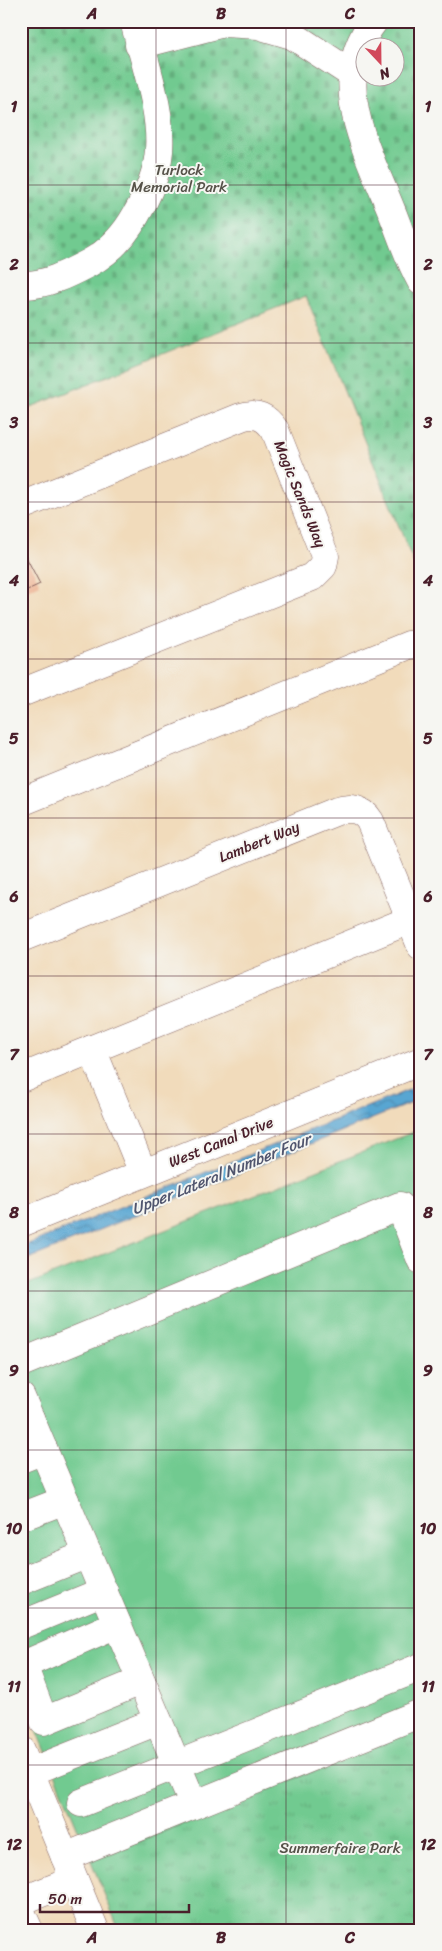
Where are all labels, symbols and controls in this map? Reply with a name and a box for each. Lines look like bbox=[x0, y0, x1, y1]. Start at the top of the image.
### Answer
text: A bbox=[86, 0, 97, 28]
text: B bbox=[216, 0, 227, 28]
text: C bbox=[344, 0, 356, 28]
north arrow bbox=[354, 38, 404, 88]
text: N bbox=[375, 60, 395, 87]
text: 1 bbox=[11, 92, 18, 121]
text: 1 bbox=[425, 92, 432, 121]
park label: Turlock Memorial Park bbox=[131, 157, 227, 200]
text: 2 bbox=[8, 250, 19, 279]
text: 2 bbox=[422, 250, 433, 279]
text: 3 bbox=[9, 408, 19, 437]
text: 3 bbox=[423, 408, 433, 437]
street label: Magic Sands Way bbox=[267, 436, 333, 552]
text: 4 bbox=[8, 566, 19, 595]
text: 4 bbox=[422, 566, 433, 595]
text: 5 bbox=[9, 724, 19, 753]
text: 5 bbox=[423, 724, 433, 753]
street label: Lambert Way bbox=[215, 814, 304, 870]
text: 6 bbox=[8, 882, 19, 911]
text: 6 bbox=[422, 882, 433, 911]
text: 7 bbox=[9, 1040, 20, 1069]
text: 7 bbox=[423, 1040, 434, 1069]
street label: West Canal Drive bbox=[165, 1109, 278, 1175]
water label: Upper Lateral Number Four bbox=[127, 1124, 318, 1223]
text: 8 bbox=[8, 1198, 19, 1227]
text: 8 bbox=[422, 1198, 433, 1227]
text: 9 bbox=[9, 1356, 19, 1385]
text: 9 bbox=[423, 1356, 433, 1385]
text: 10 bbox=[6, 1514, 22, 1543]
text: 10 bbox=[420, 1514, 436, 1543]
text: 11 bbox=[7, 1672, 21, 1701]
text: 11 bbox=[421, 1672, 435, 1701]
text: 12 bbox=[6, 1830, 23, 1859]
text: 12 bbox=[420, 1830, 437, 1859]
park label: Summerfaire Park bbox=[279, 1835, 402, 1861]
scale bar bbox=[40, 1881, 189, 1913]
text: 50 m bbox=[48, 1886, 83, 1912]
text: A bbox=[86, 1923, 97, 1951]
text: B bbox=[216, 1923, 227, 1951]
text: C bbox=[344, 1923, 356, 1951]

